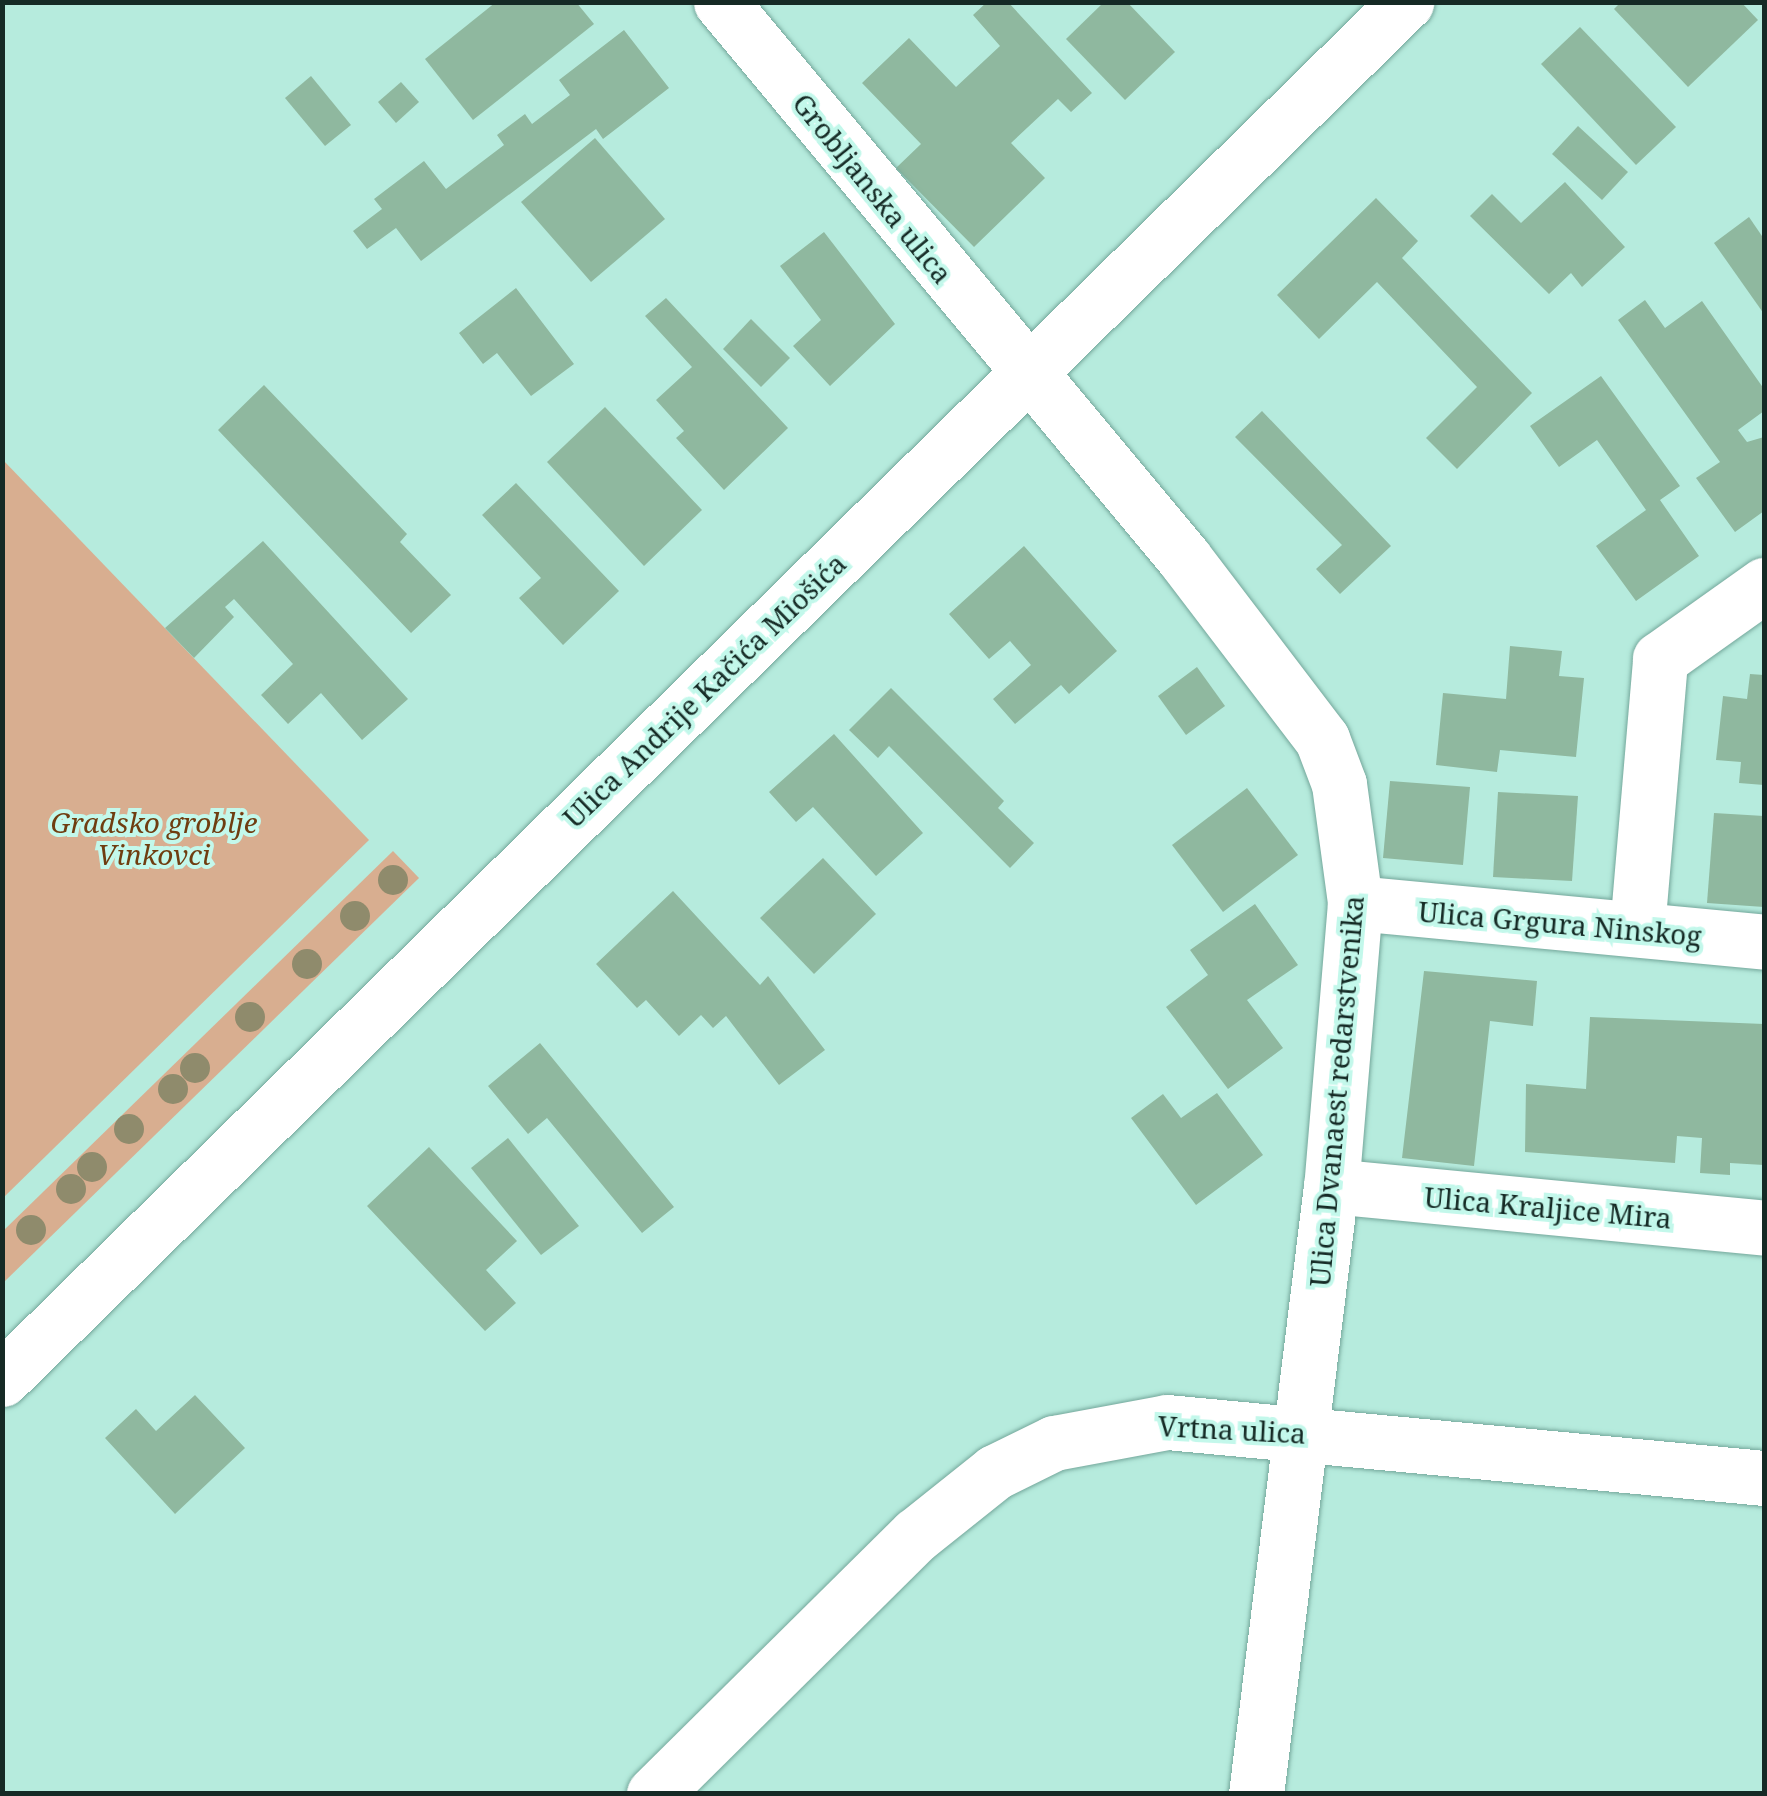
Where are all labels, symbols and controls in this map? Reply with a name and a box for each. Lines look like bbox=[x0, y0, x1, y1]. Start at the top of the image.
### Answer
street label: Grobljanska ulica bbox=[786, 86, 960, 290]
street label: Ulica Andrije Kačića Miošića bbox=[556, 546, 852, 834]
park label: Gradsko groblje Vinkovci bbox=[50, 805, 258, 871]
street label: Ulica Dvanaest redarstvenika bbox=[1302, 894, 1370, 1288]
street label: Ulica Grgura Ninskog bbox=[1417, 894, 1703, 952]
street label: Ulica Kraljice Mira bbox=[1423, 1179, 1673, 1235]
street label: Vrtna ulica bbox=[1157, 1408, 1307, 1450]

